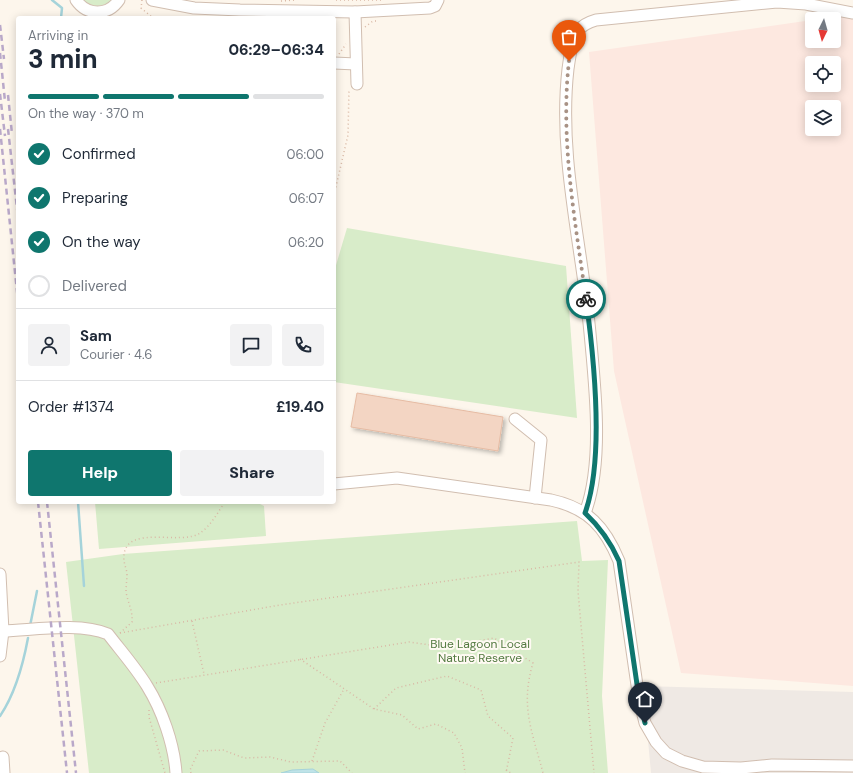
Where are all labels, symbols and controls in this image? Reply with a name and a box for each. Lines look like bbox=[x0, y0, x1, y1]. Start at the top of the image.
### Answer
north arrow bbox=[805, 12, 841, 48]
map controls bbox=[805, 12, 841, 136]
pin bbox=[552, 20, 586, 61]
icon: bag bbox=[558, 26, 580, 48]
text: Arriving in bbox=[28, 27, 88, 44]
text: 06:29–06:34 bbox=[228, 40, 324, 60]
text: 3 min bbox=[28, 42, 98, 76]
button: locate bbox=[805, 56, 841, 92]
button: layers bbox=[805, 100, 841, 136]
text: On the way · 370 m bbox=[28, 105, 144, 122]
icon: check bbox=[28, 143, 50, 165]
text: Confirmed bbox=[62, 144, 136, 164]
text: 06:00 bbox=[287, 146, 324, 163]
icon: check bbox=[28, 187, 50, 209]
text: Preparing bbox=[62, 188, 128, 208]
text: 06:07 bbox=[289, 190, 324, 207]
icon: check bbox=[28, 231, 50, 253]
text: On the way bbox=[62, 232, 141, 252]
text: 06:20 bbox=[288, 234, 324, 251]
text: Delivered bbox=[62, 276, 127, 296]
courier bbox=[566, 279, 606, 319]
icon: bike bbox=[575, 288, 597, 310]
button: person bbox=[28, 324, 70, 366]
button: chat bbox=[230, 324, 272, 366]
button: phone bbox=[282, 324, 324, 366]
text: Sam bbox=[80, 326, 112, 346]
text: Courier · 4.6 bbox=[80, 346, 152, 363]
text: Order #1374 bbox=[28, 397, 114, 417]
text: £19.40 bbox=[276, 397, 324, 417]
button: Help bbox=[28, 450, 172, 496]
button: Share bbox=[180, 450, 324, 496]
park label: Blue Lagoon Local Nature Reserve bbox=[430, 636, 530, 666]
pin bbox=[628, 682, 662, 723]
icon: home bbox=[634, 688, 656, 710]

